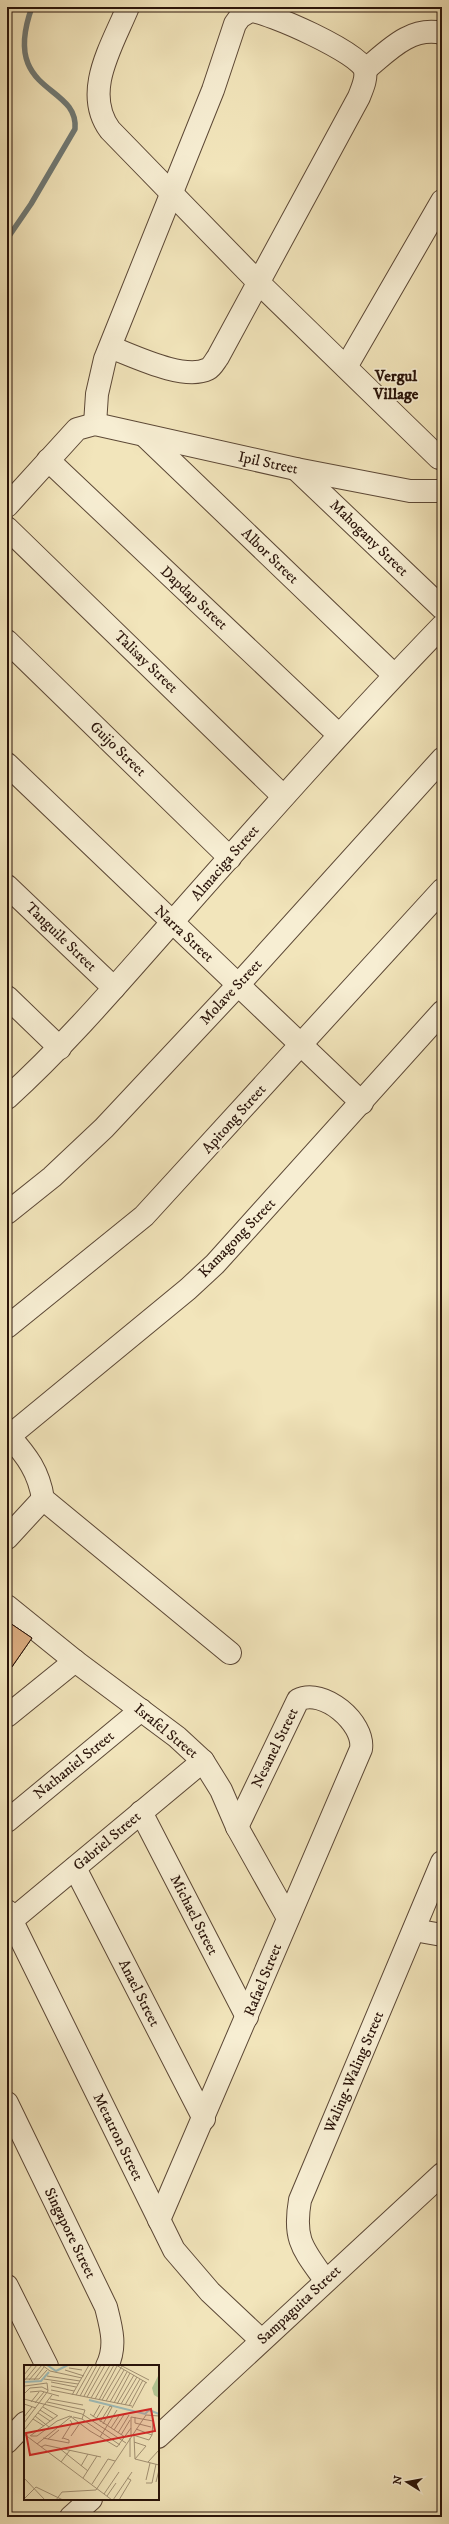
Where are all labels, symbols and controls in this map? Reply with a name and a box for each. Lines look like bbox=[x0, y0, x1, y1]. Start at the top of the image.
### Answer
district label: Vergul Village bbox=[373, 366, 419, 404]
street label: Ipil Street bbox=[236, 447, 300, 479]
street label: Mahogany Street bbox=[326, 496, 413, 581]
street label: Albor Street bbox=[237, 524, 303, 588]
street label: Dapdap Street bbox=[156, 562, 232, 634]
street label: Talisay Street bbox=[110, 627, 182, 697]
street label: Guijo Street bbox=[86, 717, 150, 781]
street label: Almaciga Street bbox=[187, 821, 263, 905]
street label: Tanguile Street bbox=[21, 898, 101, 976]
street label: Narra Street bbox=[150, 902, 218, 967]
street label: Molave Street bbox=[196, 955, 266, 1029]
street label: Apitong Street bbox=[198, 1080, 270, 1158]
street label: Kamagong Street bbox=[194, 1194, 280, 1282]
street label: Israfel Street bbox=[130, 1699, 202, 1763]
street label: Nesanel Street bbox=[247, 1705, 303, 1791]
street label: Nathaniel Street bbox=[30, 1727, 118, 1803]
street label: Gabriel Street bbox=[69, 1807, 145, 1875]
street label: Michael Street bbox=[166, 1872, 222, 1959]
street label: Rafael Street bbox=[240, 1941, 286, 2019]
street label: Anael Street bbox=[114, 1956, 164, 2030]
street label: Waling-Waling Street bbox=[319, 2008, 388, 2137]
street label: Metatron Street bbox=[89, 2090, 147, 2184]
street label: Singapore Street bbox=[40, 2185, 100, 2282]
street label: Sampaguita Street bbox=[253, 2261, 345, 2349]
inset map bbox=[24, 2365, 159, 2500]
north arrow bbox=[387, 2462, 427, 2502]
text: N bbox=[390, 2475, 406, 2486]

